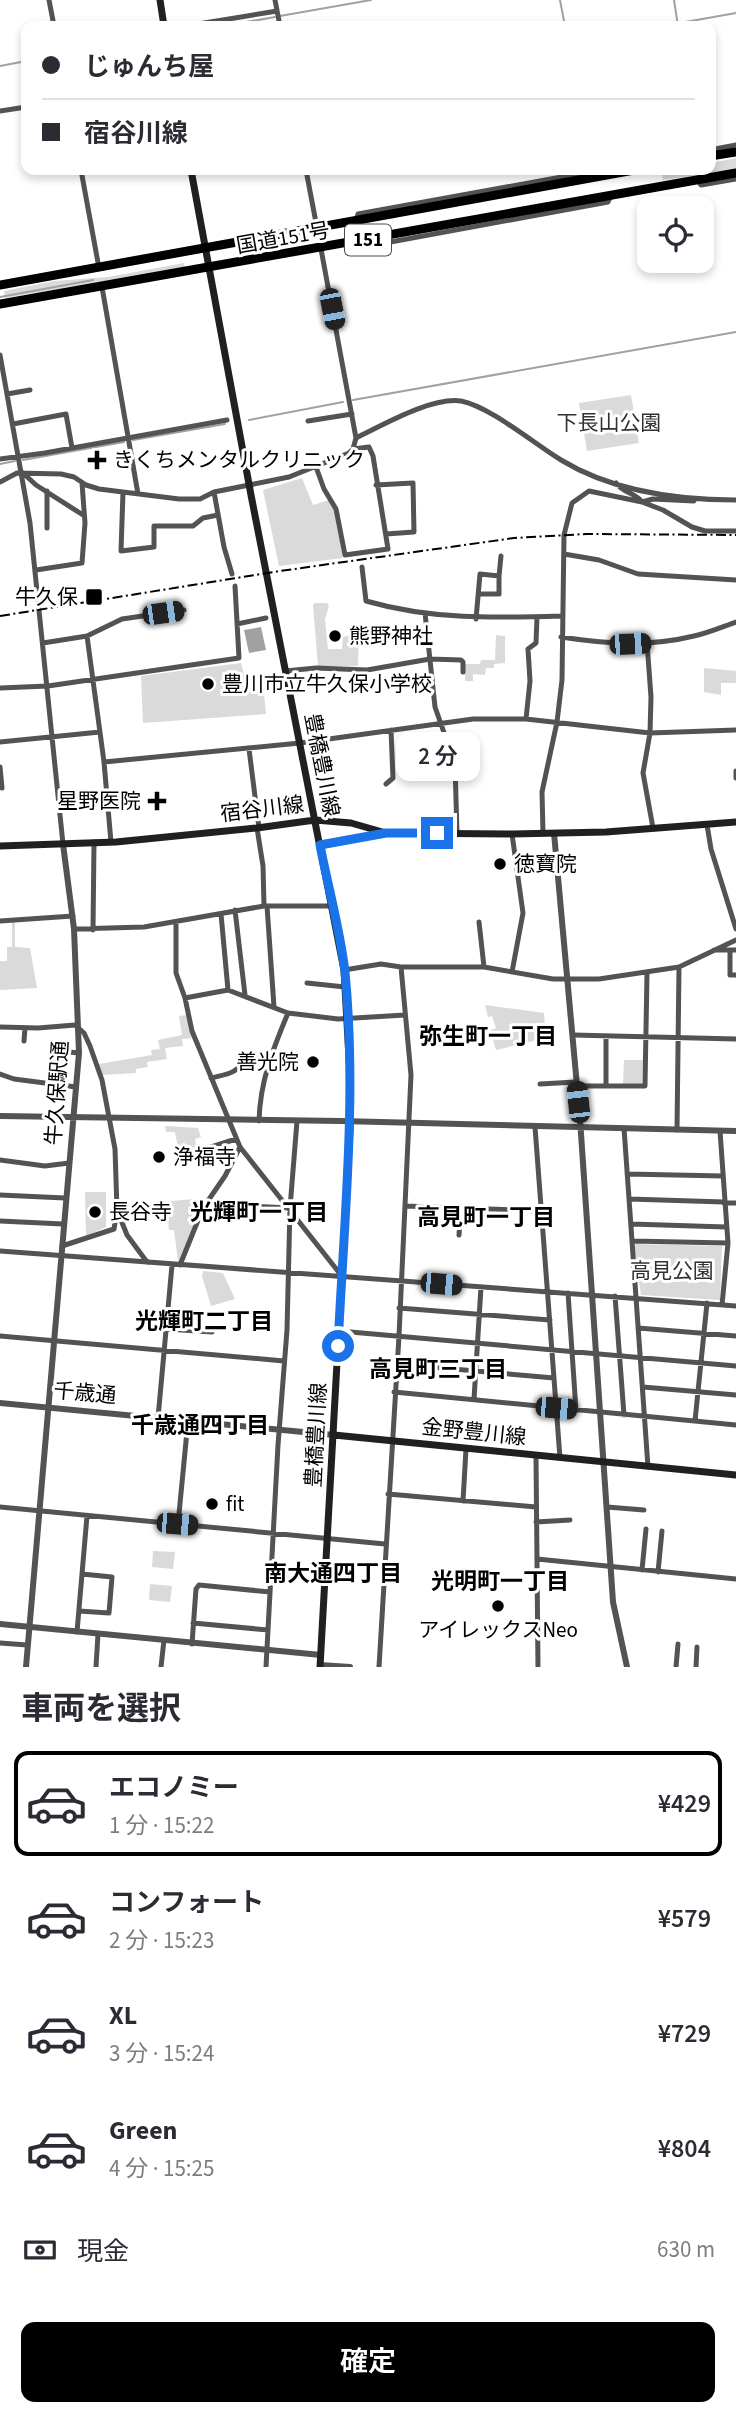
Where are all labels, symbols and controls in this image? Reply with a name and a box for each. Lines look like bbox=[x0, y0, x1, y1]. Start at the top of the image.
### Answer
text: じゅんち屋 bbox=[84, 48, 214, 85]
text: 宿谷川線 bbox=[84, 115, 188, 152]
map controls bbox=[637, 196, 714, 273]
button: locate bbox=[637, 196, 714, 273]
street label: 国道151号 bbox=[234, 215, 332, 261]
road number: 151 bbox=[345, 224, 391, 256]
car bbox=[318, 286, 347, 332]
park label: 下長山公園 bbox=[557, 408, 662, 438]
place label: きくちメンタルクリニック bbox=[113, 445, 365, 475]
marker: きくちメンタルクリニック bbox=[87, 450, 107, 470]
place label: 牛久保 bbox=[15, 582, 78, 612]
marker: 牛久保 bbox=[84, 587, 104, 607]
car bbox=[141, 600, 186, 626]
place label: 熊野神社 bbox=[349, 621, 433, 651]
marker: 熊野神社 bbox=[327, 628, 343, 644]
car bbox=[609, 633, 652, 655]
place label: 豊川市立牛久保小学校 bbox=[222, 669, 432, 699]
marker: 豊川市立牛久保小学校 bbox=[200, 676, 216, 692]
street label: 豊橋豊川線 bbox=[297, 711, 347, 819]
callout: 2 分 bbox=[395, 732, 479, 780]
text: 2 分 bbox=[418, 740, 458, 773]
place label: 星野医院 bbox=[57, 786, 141, 816]
street label: 宿谷川線 bbox=[218, 789, 306, 829]
marker: 星野医院 bbox=[147, 791, 167, 811]
route end bbox=[421, 817, 453, 849]
place label: 徳寶院 bbox=[514, 849, 577, 879]
marker: 徳寶院 bbox=[492, 856, 508, 872]
district label: 弥生町一丁目 bbox=[419, 1020, 557, 1053]
street label: 牛久保駅通 bbox=[38, 1040, 76, 1146]
place label: 善光院 bbox=[236, 1047, 299, 1077]
marker: 善光院 bbox=[305, 1054, 321, 1070]
car bbox=[566, 1080, 591, 1124]
place label: 浄福寺 bbox=[173, 1142, 236, 1172]
marker: 浄福寺 bbox=[151, 1149, 167, 1165]
district label: 光輝町一丁目 bbox=[190, 1196, 328, 1229]
place label: 長谷寺 bbox=[109, 1197, 172, 1227]
district label: 高見町一丁目 bbox=[417, 1201, 555, 1234]
marker: 長谷寺 bbox=[87, 1204, 103, 1220]
park label: 高見公園 bbox=[630, 1256, 714, 1286]
car bbox=[420, 1272, 463, 1296]
district label: 光輝町二丁目 bbox=[135, 1305, 273, 1338]
route start bbox=[322, 1330, 354, 1362]
district label: 高見町三丁目 bbox=[369, 1353, 507, 1386]
street label: 千歳通 bbox=[52, 1375, 118, 1411]
street label: 豊橋豊川線 bbox=[298, 1382, 334, 1488]
car bbox=[535, 1396, 578, 1420]
district label: 千歳通四丁目 bbox=[131, 1409, 269, 1442]
street label: 金野豊川線 bbox=[420, 1412, 528, 1452]
place label: fit bbox=[226, 1489, 244, 1519]
marker: fit bbox=[204, 1496, 220, 1512]
car bbox=[156, 1512, 199, 1536]
district label: 南大通四丁目 bbox=[264, 1557, 402, 1590]
district label: 光明町一丁目 bbox=[431, 1565, 569, 1598]
marker: アイレックスNeo bbox=[490, 1598, 506, 1614]
place label: アイレックスNeo bbox=[418, 1615, 578, 1645]
text: 車両を選択 bbox=[21, 1686, 181, 1732]
text: エコノミー bbox=[109, 1769, 239, 1806]
icon: car bbox=[25, 1772, 88, 1835]
text: ¥429 bbox=[658, 1785, 711, 1822]
text: 1 分 · 15:22 bbox=[109, 1809, 214, 1842]
text: コンフォート bbox=[109, 1884, 264, 1921]
icon: car bbox=[25, 1887, 88, 1950]
text: ¥579 bbox=[658, 1900, 711, 1937]
text: 2 分 · 15:23 bbox=[109, 1924, 214, 1957]
text: XL bbox=[109, 1997, 137, 2034]
icon: car bbox=[25, 2002, 88, 2065]
text: ¥729 bbox=[658, 2015, 711, 2052]
text: 3 分 · 15:24 bbox=[109, 2037, 214, 2070]
text: Green bbox=[109, 2112, 177, 2149]
icon: car bbox=[25, 2117, 88, 2180]
text: ¥804 bbox=[658, 2130, 711, 2167]
text: 4 分 · 15:25 bbox=[109, 2152, 214, 2185]
icon: cash bbox=[21, 2231, 59, 2269]
text: 現金 bbox=[77, 2233, 129, 2270]
text: 630 m bbox=[657, 2233, 715, 2266]
button: 確定 bbox=[21, 2322, 715, 2402]

